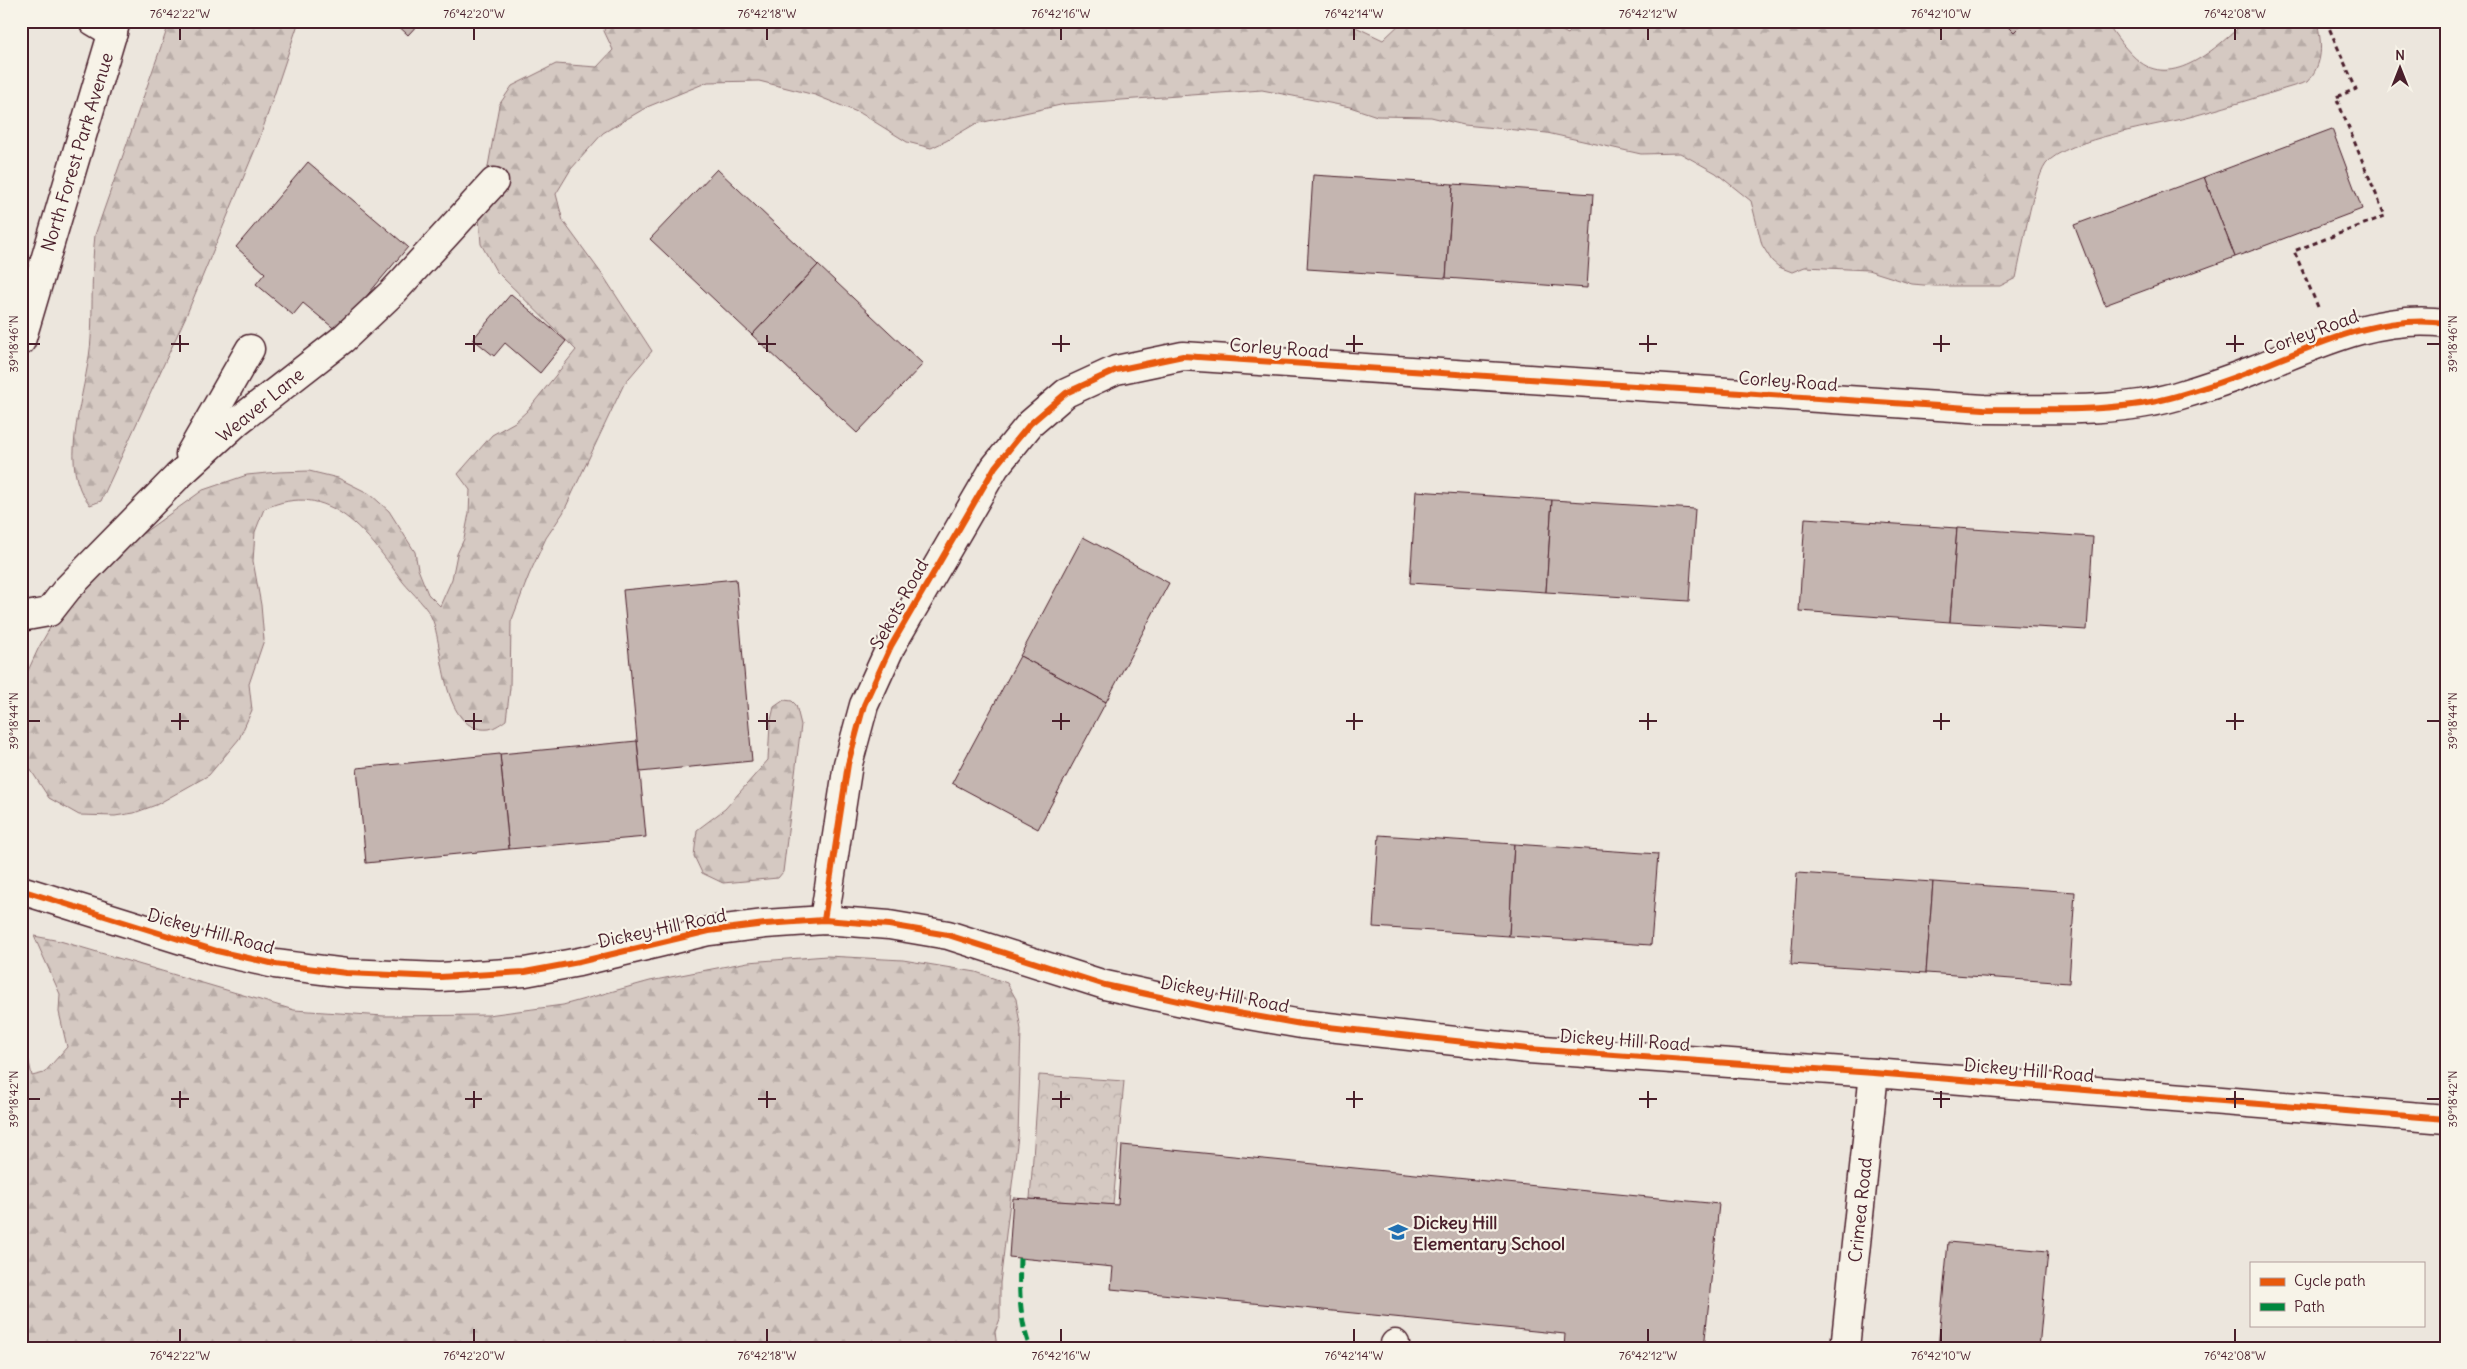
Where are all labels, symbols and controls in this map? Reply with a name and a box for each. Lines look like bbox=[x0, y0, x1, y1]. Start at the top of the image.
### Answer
text: 76°42'22"W bbox=[150, 6, 210, 21]
text: 76°42'20"W bbox=[443, 6, 505, 21]
text: 76°42'18"W bbox=[738, 6, 797, 21]
text: 76°42'16"W bbox=[1032, 6, 1091, 21]
text: 76°42'14"W bbox=[1325, 6, 1384, 21]
text: 76°42'12"W bbox=[1619, 6, 1677, 21]
text: 76°42'10"W bbox=[1911, 6, 1971, 21]
text: 76°42'08"W bbox=[2204, 6, 2266, 21]
north arrow bbox=[2374, 42, 2424, 92]
text: N bbox=[2395, 46, 2405, 64]
street label: North Forest Park Avenue bbox=[36, 50, 118, 254]
street label: Corley Road bbox=[2260, 304, 2362, 360]
text: 39°18'46"N bbox=[6, 315, 21, 373]
text: 39°18'46"N bbox=[2445, 315, 2460, 373]
street label: Corley Road bbox=[1229, 333, 1330, 363]
street label: Weaver Lane bbox=[212, 363, 308, 447]
street label: Corley Road bbox=[1738, 366, 1839, 396]
street label: Sekots Road bbox=[865, 555, 933, 653]
text: 39°18'44"N bbox=[6, 692, 21, 750]
text: 39°18'44"N bbox=[2445, 692, 2460, 750]
street label: Dickey Hill Road bbox=[145, 903, 278, 959]
street label: Dickey Hill Road bbox=[596, 903, 729, 953]
street label: Dickey Hill Road bbox=[1159, 970, 1292, 1018]
street label: Dickey Hill Road bbox=[1559, 1024, 1691, 1056]
street label: Dickey Hill Road bbox=[1963, 1053, 2096, 1087]
text: 39°18'42"N bbox=[6, 1070, 21, 1128]
text: 39°18'42"N bbox=[2445, 1070, 2460, 1128]
street label: Crimea Road bbox=[1843, 1156, 1877, 1264]
place label: Dickey Hill Elementary School bbox=[1413, 1211, 1565, 1255]
school or university icon: Dickey Hill Elementary School bbox=[1387, 1221, 1409, 1243]
legend bbox=[2250, 1262, 2424, 1326]
text: Cycle path bbox=[2294, 1271, 2366, 1290]
text: Path bbox=[2294, 1297, 2325, 1316]
text: 76°42'22"W bbox=[150, 1348, 210, 1363]
text: 76°42'20"W bbox=[443, 1348, 505, 1363]
text: 76°42'18"W bbox=[738, 1348, 797, 1363]
text: 76°42'16"W bbox=[1032, 1348, 1091, 1363]
text: 76°42'14"W bbox=[1325, 1348, 1384, 1363]
text: 76°42'12"W bbox=[1619, 1348, 1677, 1363]
text: 76°42'10"W bbox=[1911, 1348, 1971, 1363]
text: 76°42'08"W bbox=[2204, 1348, 2266, 1363]

